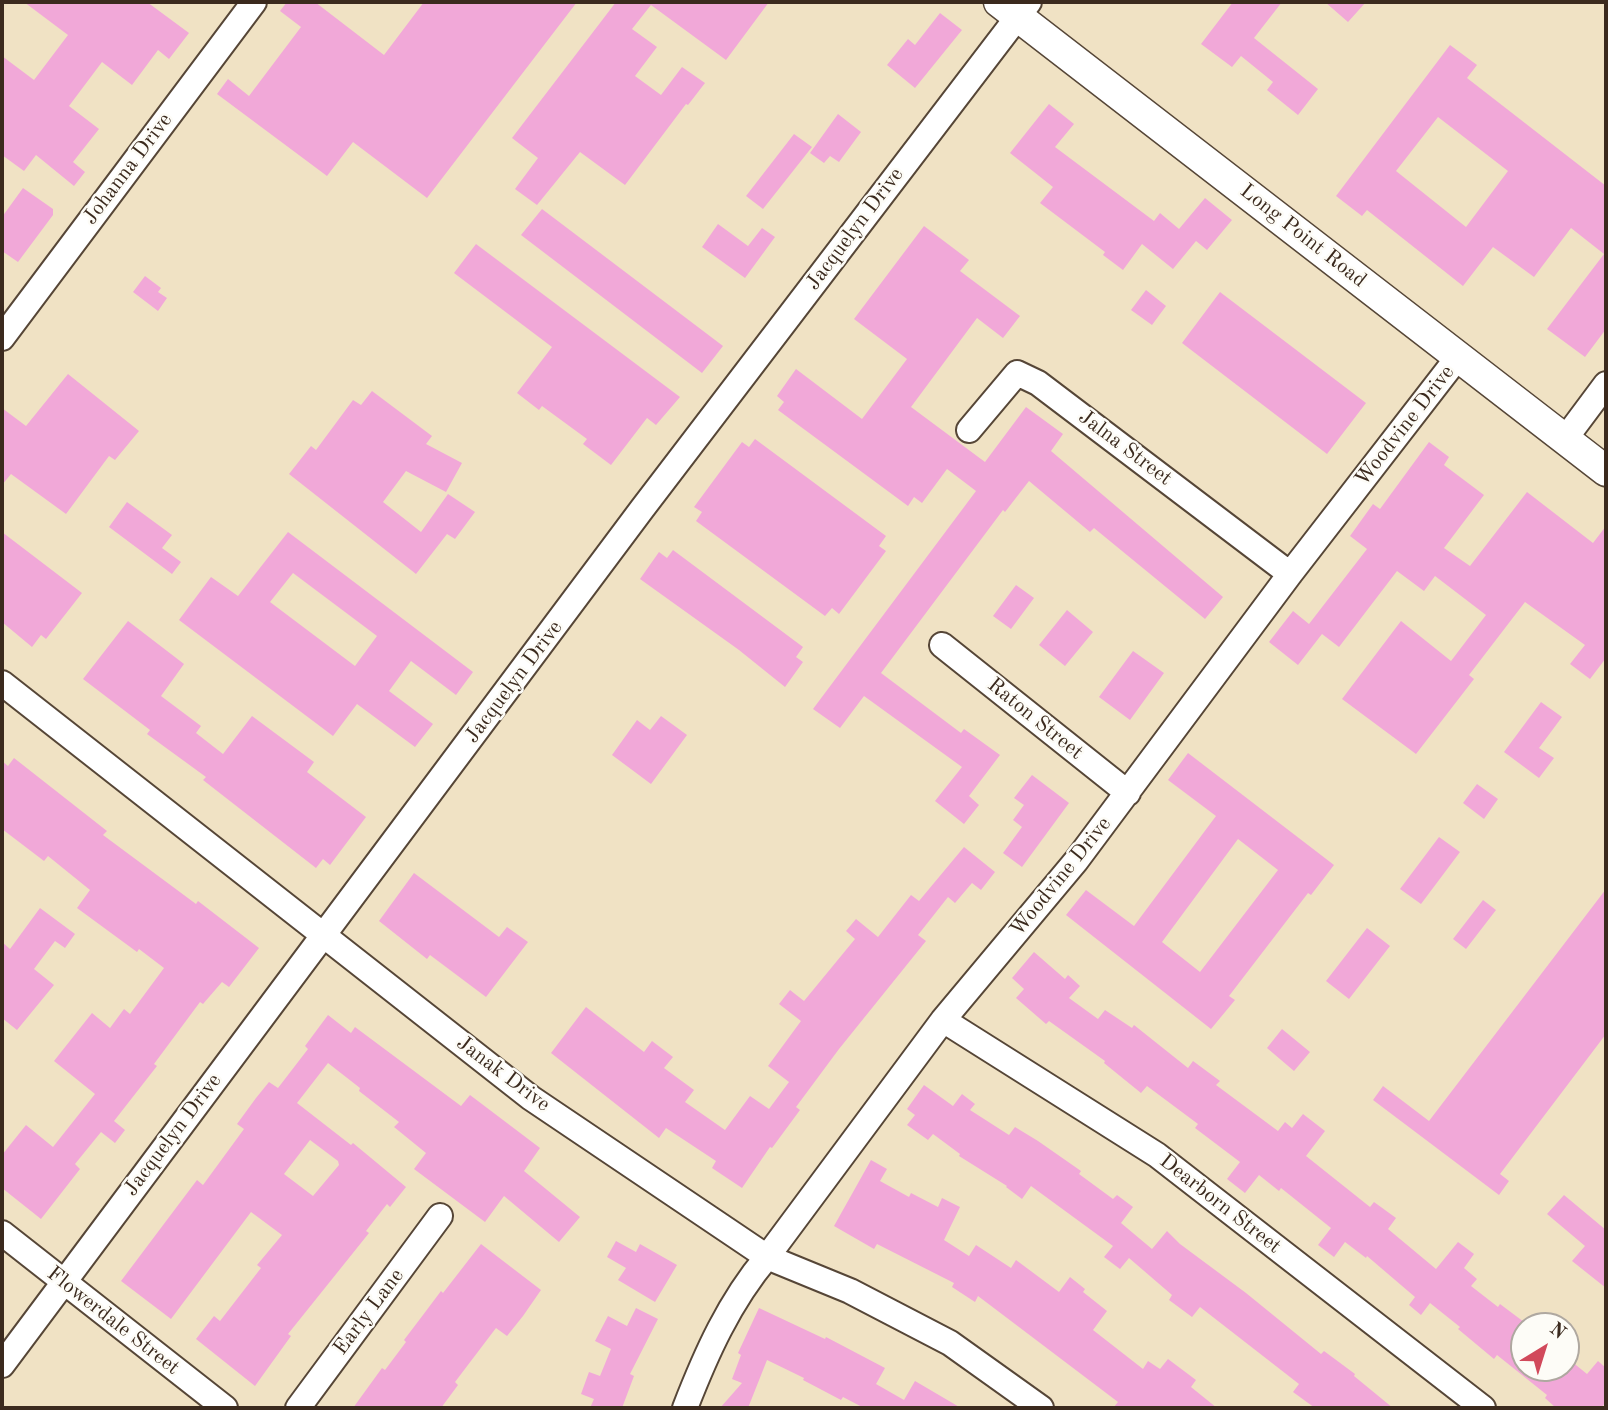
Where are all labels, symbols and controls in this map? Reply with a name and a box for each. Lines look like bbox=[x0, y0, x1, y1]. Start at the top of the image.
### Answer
street label: Johanna Drive bbox=[78, 108, 178, 230]
street label: Jacquelyn Drive bbox=[801, 163, 909, 295]
street label: Long Point Road bbox=[1235, 179, 1371, 293]
street label: Woodvine Drive bbox=[1350, 361, 1460, 491]
street label: Jalna Street bbox=[1073, 405, 1177, 491]
street label: Jacquelyn Drive bbox=[460, 616, 568, 748]
street label: Raton Street bbox=[982, 673, 1088, 765]
street label: Woodvine Drive bbox=[1005, 812, 1117, 942]
street label: Janak Drive bbox=[451, 1031, 555, 1117]
street label: Jacquelyn Drive bbox=[119, 1069, 227, 1201]
street label: Dearborn Street bbox=[1154, 1149, 1286, 1259]
street label: Flowerdale Street bbox=[42, 1261, 184, 1381]
street label: Early Lane bbox=[328, 1264, 410, 1360]
north arrow bbox=[1510, 1312, 1580, 1382]
text: N bbox=[1545, 1320, 1569, 1344]

